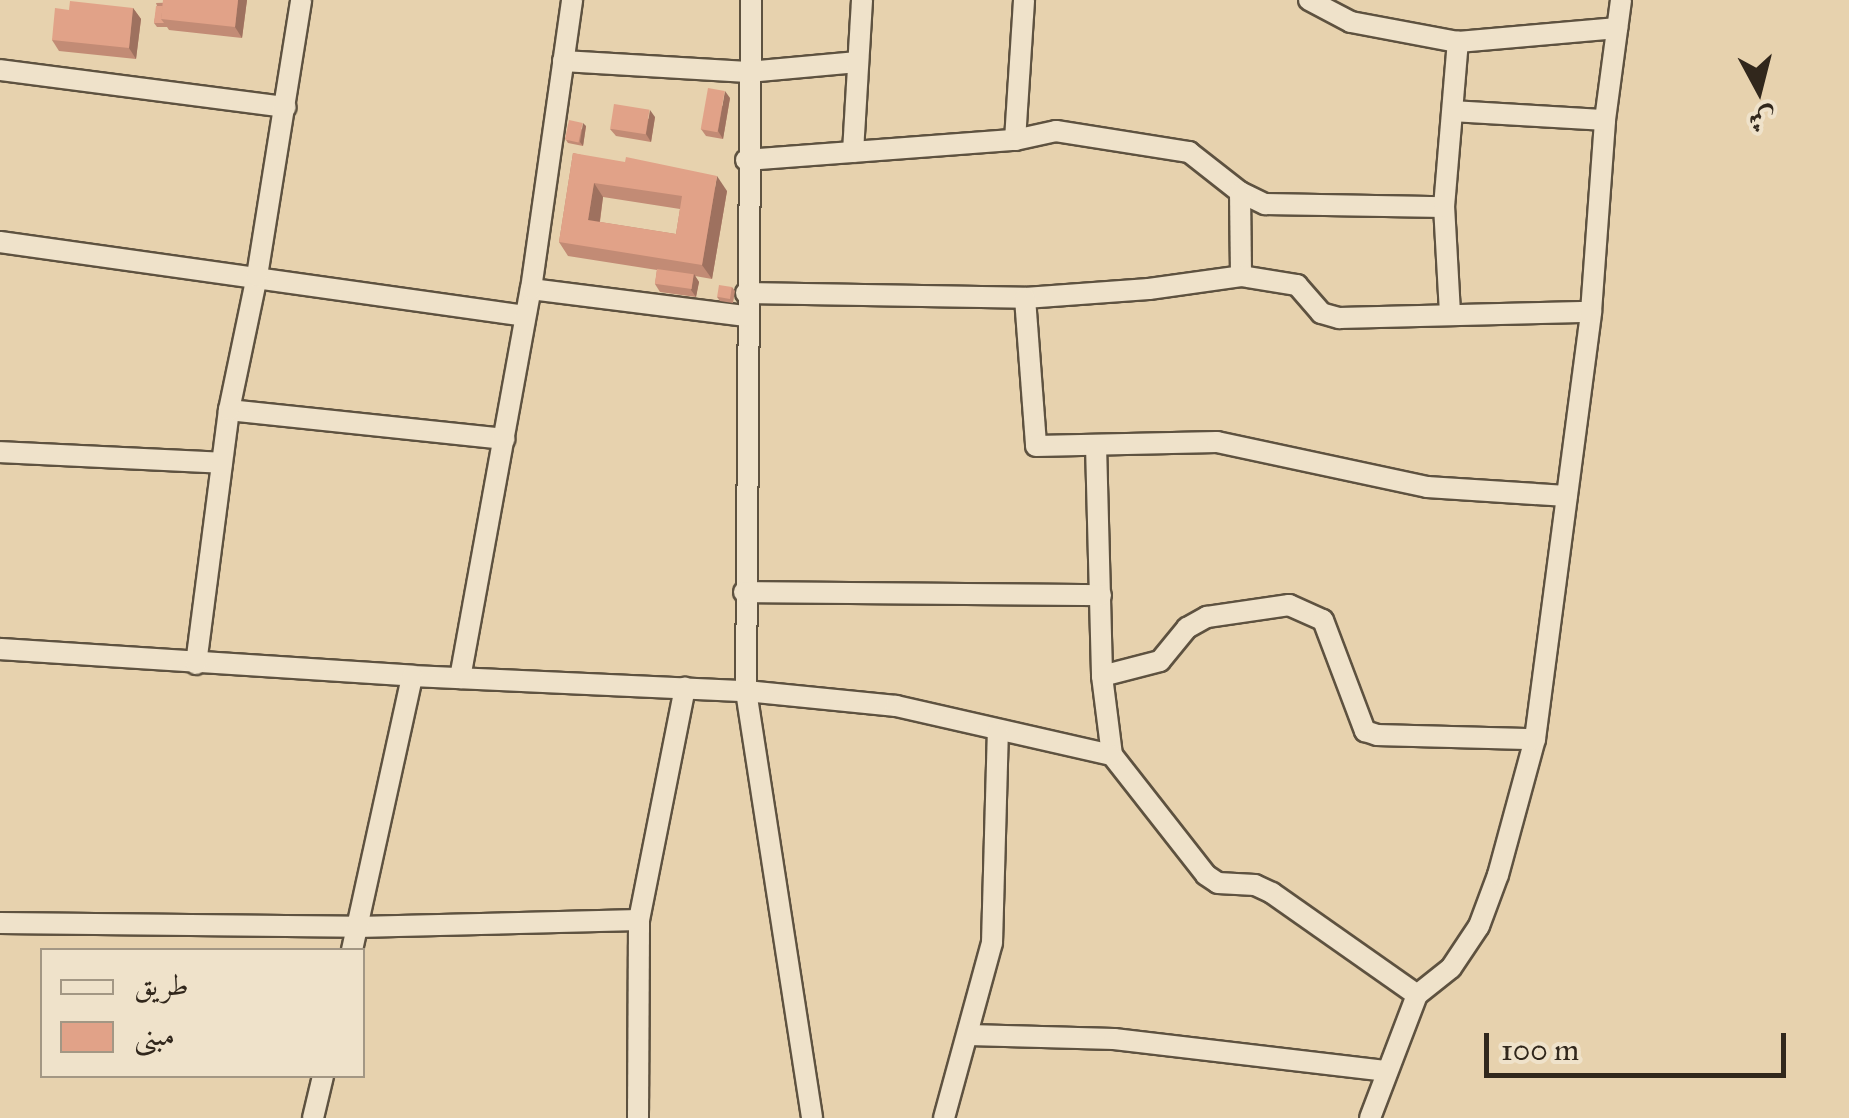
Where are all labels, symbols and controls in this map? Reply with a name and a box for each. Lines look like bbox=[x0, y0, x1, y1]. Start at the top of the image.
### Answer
north arrow bbox=[1709, 40, 1809, 140]
text: ش bbox=[1747, 101, 1779, 139]
legend bbox=[40, 948, 365, 1078]
text: طريق bbox=[134, 967, 189, 1003]
scale bar bbox=[1489, 1013, 1792, 1075]
text: مبنى bbox=[134, 1017, 175, 1053]
text: 100 m bbox=[1501, 1032, 1579, 1068]

